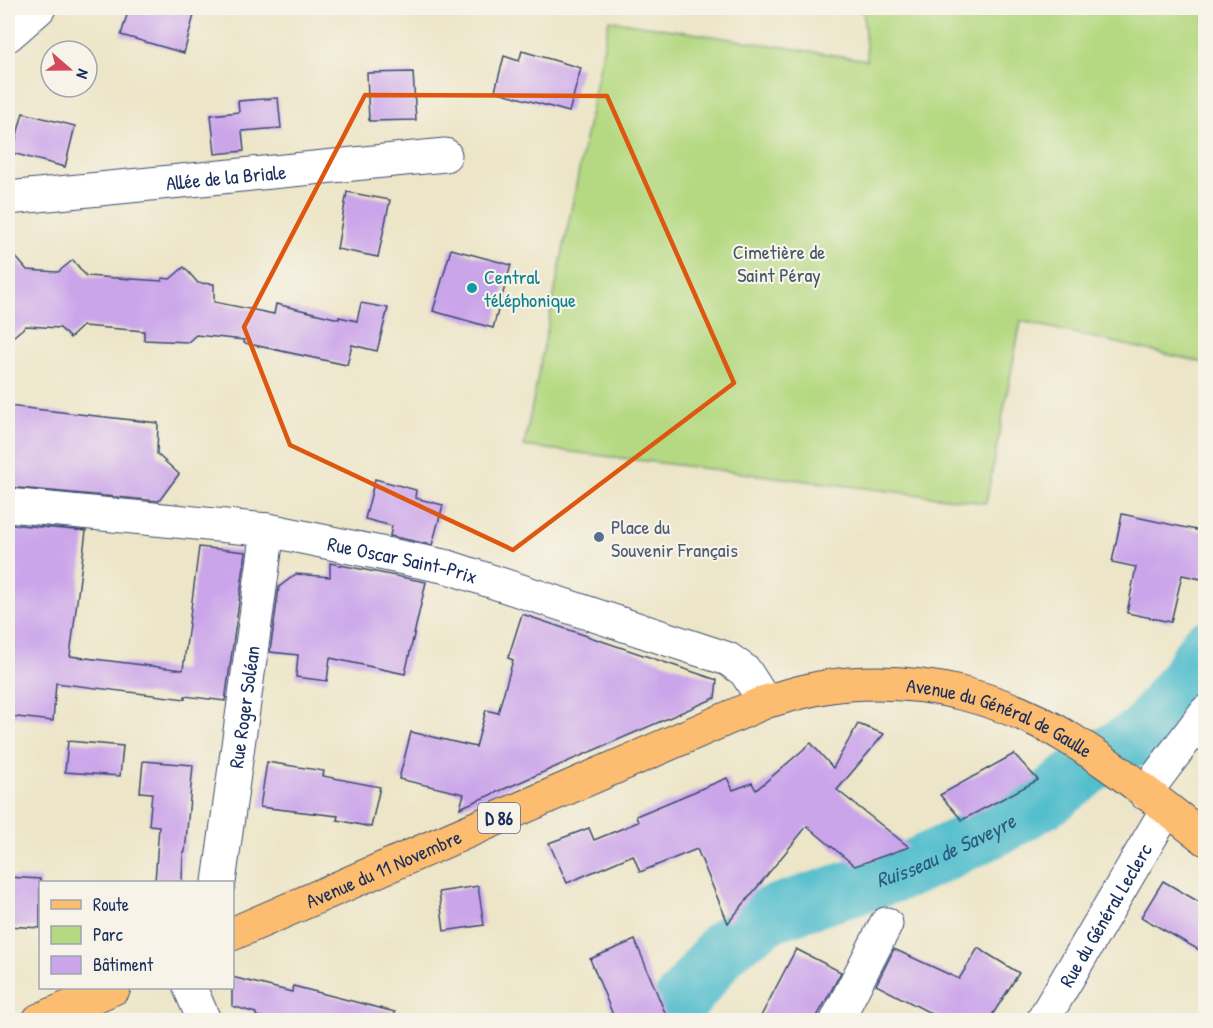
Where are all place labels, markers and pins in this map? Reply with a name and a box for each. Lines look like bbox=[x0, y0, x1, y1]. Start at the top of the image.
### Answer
place label: Central téléphonique bbox=[484, 263, 576, 313]
marker: Central téléphonique bbox=[465, 281, 479, 295]
place label: Place du Souvenir Français bbox=[611, 513, 738, 563]
marker: Place du Souvenir Français bbox=[592, 530, 606, 544]

